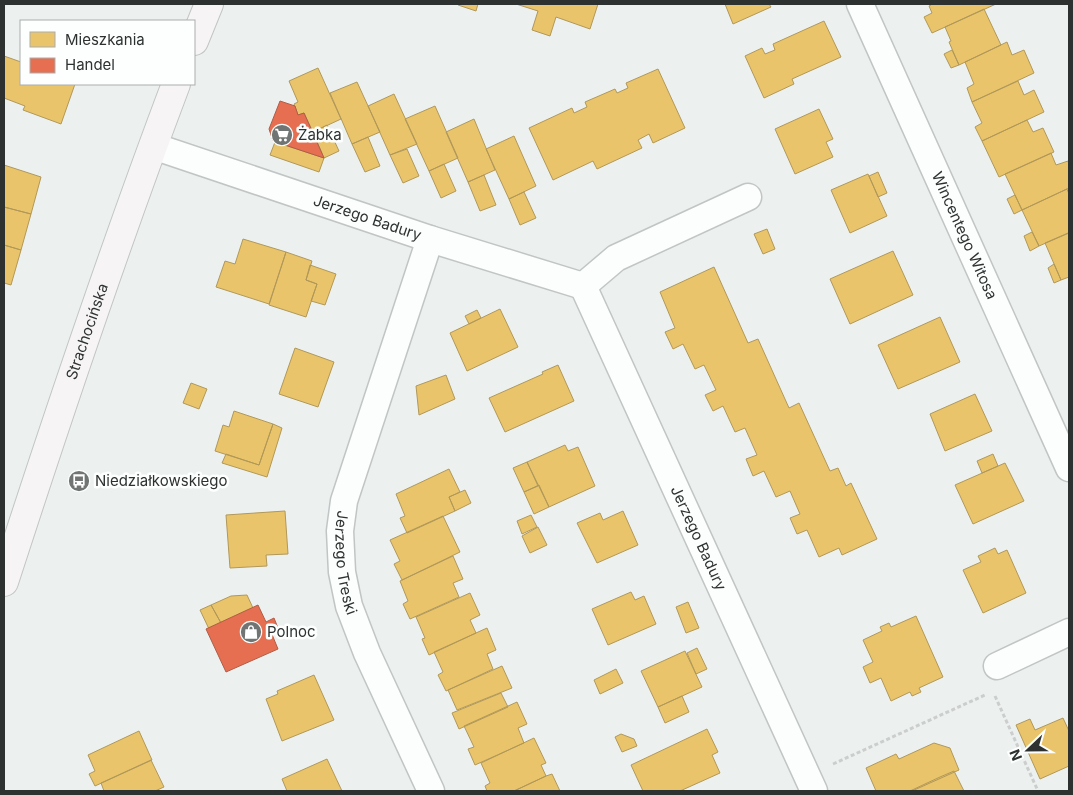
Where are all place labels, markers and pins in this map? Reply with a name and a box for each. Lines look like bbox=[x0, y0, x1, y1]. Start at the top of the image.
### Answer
supermarket icon: Żabka bbox=[270, 123, 294, 147]
place label: Żabka bbox=[298, 125, 342, 144]
bus stop icon: Niedziałkowskiego bbox=[67, 469, 91, 493]
place label: Niedziałkowskiego bbox=[95, 471, 227, 490]
shop icon: Polnoc bbox=[239, 620, 263, 644]
place label: Polnoc bbox=[267, 622, 316, 641]

